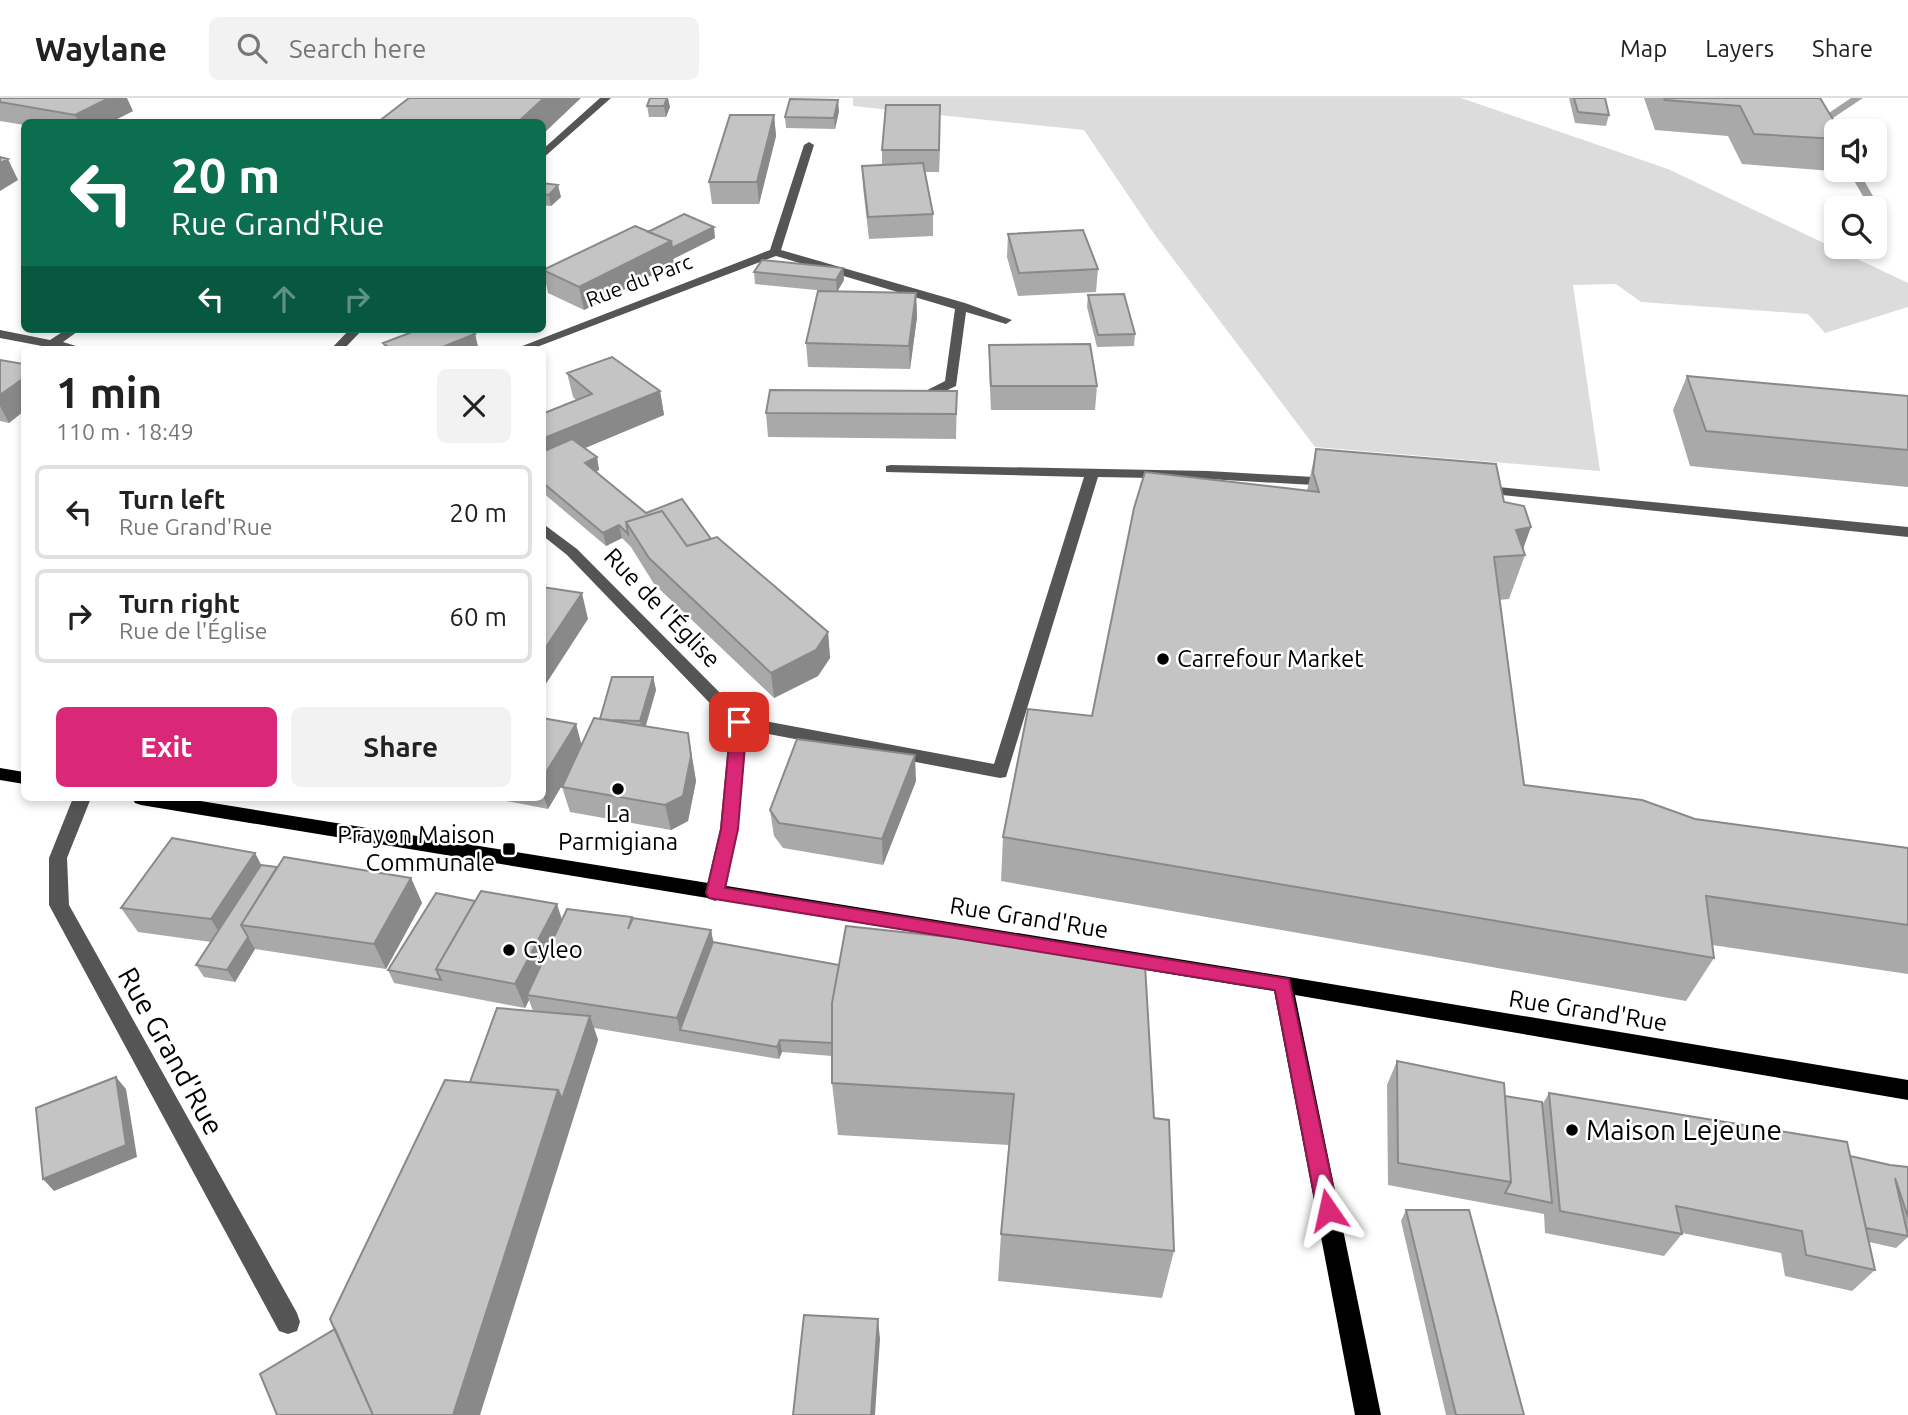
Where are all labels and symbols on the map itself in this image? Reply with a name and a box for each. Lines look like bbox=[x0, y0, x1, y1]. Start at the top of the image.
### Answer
street label: Rue du Parc bbox=[582, 249, 695, 311]
street label: Rue de l'Église bbox=[599, 542, 727, 673]
place label: Carrefour Market bbox=[1177, 645, 1364, 672]
marker: Carrefour Market bbox=[1155, 651, 1171, 667]
pin bbox=[709, 692, 769, 752]
marker: La Parmigiana bbox=[610, 781, 626, 797]
place label: La Parmigiana bbox=[558, 800, 678, 855]
place label: Prayon Maison Communale bbox=[337, 821, 495, 876]
marker: Prayon Maison Communale bbox=[501, 841, 517, 857]
street label: Rue Grand'Rue bbox=[948, 892, 1110, 943]
place label: Cyleo bbox=[523, 936, 583, 963]
marker: Cyleo bbox=[501, 942, 517, 958]
street label: Rue Grand'Rue bbox=[113, 962, 230, 1140]
street label: Rue Grand'Rue bbox=[1507, 985, 1669, 1036]
place label: Maison Lejeune bbox=[1586, 1114, 1782, 1145]
marker: Maison Lejeune bbox=[1564, 1122, 1580, 1138]
position arrow bbox=[1291, 1173, 1365, 1247]

